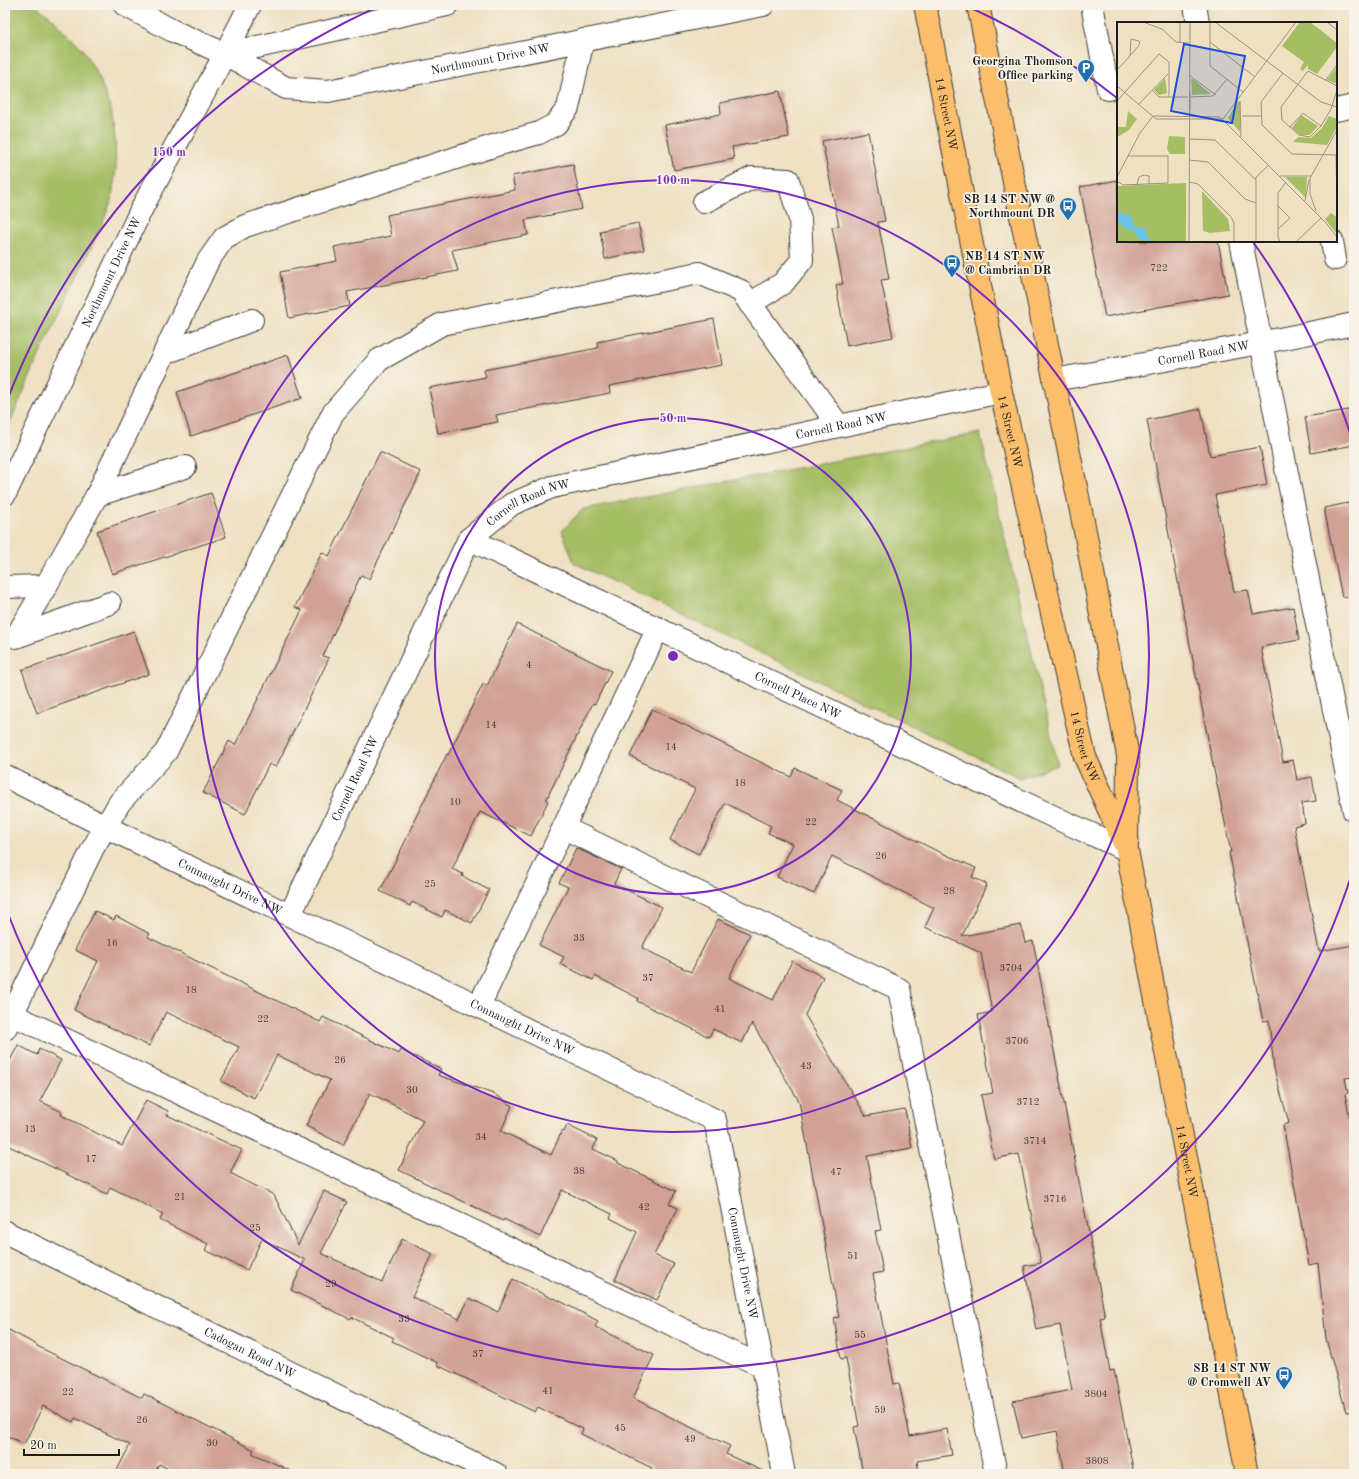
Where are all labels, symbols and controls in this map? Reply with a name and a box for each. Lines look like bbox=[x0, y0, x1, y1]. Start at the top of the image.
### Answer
inset map bbox=[1117, 22, 1337, 242]
street label: Northmount Drive NW bbox=[430, 42, 551, 77]
place label: Georgina Thomson Office parking bbox=[972, 56, 1073, 82]
parking icon: Georgina Thomson Office parking bbox=[1076, 58, 1096, 83]
street label: 14 Street NW bbox=[932, 76, 959, 152]
text: 150 m bbox=[152, 146, 186, 159]
text: 100 m bbox=[656, 175, 690, 187]
place label: SB 14 ST NW @ Northmount DR bbox=[964, 194, 1055, 220]
bus stop icon: SB 14 ST NW @ Northmount DR bbox=[1058, 196, 1078, 221]
street label: Northmount Drive NW bbox=[81, 215, 144, 330]
place label: NB 14 ST NW @ Cambrian DR bbox=[965, 251, 1051, 277]
bus stop icon: NB 14 ST NW @ Cambrian DR bbox=[942, 253, 962, 278]
house number: 722 bbox=[1150, 263, 1168, 273]
street label: Cornell Road NW bbox=[1157, 340, 1251, 368]
street label: 14 Street NW bbox=[995, 394, 1023, 470]
street label: Cornell Road NW bbox=[795, 411, 888, 442]
text: 50 m bbox=[660, 412, 687, 425]
street label: Cornell Road NW bbox=[485, 478, 571, 529]
centre of rings bbox=[666, 649, 680, 663]
house number: 4 bbox=[526, 660, 532, 670]
street label: Cornell Place NW bbox=[752, 670, 843, 722]
street label: 14 Street NW bbox=[1068, 710, 1101, 785]
house number: 14 bbox=[485, 720, 497, 730]
street label: Cornell Road NW bbox=[330, 734, 381, 824]
house number: 14 bbox=[665, 742, 677, 752]
house number: 18 bbox=[734, 778, 746, 788]
house number: 10 bbox=[449, 797, 461, 807]
house number: 22 bbox=[805, 817, 817, 827]
house number: 26 bbox=[875, 851, 887, 861]
street label: Connaught Drive NW bbox=[176, 857, 284, 918]
house number: 25 bbox=[424, 879, 436, 889]
house number: 28 bbox=[943, 886, 955, 896]
house number: 33 bbox=[573, 933, 585, 943]
house number: 16 bbox=[106, 938, 118, 948]
house number: 3704 bbox=[999, 963, 1023, 973]
house number: 37 bbox=[642, 973, 654, 983]
house number: 18 bbox=[185, 985, 197, 995]
street label: Connaught Drive NW bbox=[468, 998, 576, 1058]
house number: 41 bbox=[714, 1004, 726, 1014]
house number: 22 bbox=[257, 1014, 269, 1024]
house number: 3706 bbox=[1005, 1036, 1029, 1046]
house number: 26 bbox=[334, 1055, 346, 1065]
house number: 43 bbox=[800, 1061, 812, 1071]
house number: 30 bbox=[406, 1085, 418, 1095]
house number: 3712 bbox=[1016, 1097, 1040, 1107]
house number: 13 bbox=[24, 1124, 36, 1134]
street label: 14 Street NW bbox=[1173, 1124, 1199, 1200]
house number: 34 bbox=[475, 1132, 487, 1142]
house number: 3714 bbox=[1023, 1136, 1047, 1146]
house number: 17 bbox=[85, 1154, 97, 1164]
house number: 38 bbox=[573, 1166, 585, 1176]
house number: 47 bbox=[830, 1167, 842, 1177]
house number: 21 bbox=[174, 1192, 186, 1202]
house number: 3716 bbox=[1043, 1194, 1067, 1204]
house number: 42 bbox=[638, 1202, 650, 1212]
street label: Connaught Drive NW bbox=[725, 1206, 759, 1321]
house number: 25 bbox=[249, 1223, 261, 1233]
house number: 51 bbox=[847, 1251, 859, 1261]
house number: 29 bbox=[325, 1279, 337, 1289]
house number: 33 bbox=[398, 1314, 410, 1324]
street label: Cadogan Road NW bbox=[202, 1326, 297, 1381]
house number: 55 bbox=[854, 1330, 866, 1340]
house number: 37 bbox=[472, 1349, 484, 1359]
place label: SB 14 ST NW @ Cromwell AV bbox=[1187, 1363, 1271, 1389]
bus stop icon: SB 14 ST NW @ Cromwell AV bbox=[1274, 1365, 1294, 1390]
house number: 41 bbox=[542, 1386, 554, 1396]
house number: 22 bbox=[62, 1387, 74, 1397]
house number: 3804 bbox=[1084, 1389, 1108, 1399]
house number: 59 bbox=[874, 1405, 886, 1415]
house number: 26 bbox=[136, 1415, 148, 1425]
house number: 45 bbox=[614, 1423, 626, 1433]
scale bar bbox=[24, 1431, 119, 1457]
house number: 49 bbox=[684, 1434, 696, 1444]
house number: 30 bbox=[206, 1438, 218, 1448]
text: 20 m bbox=[30, 1440, 57, 1452]
house number: 3808 bbox=[1085, 1456, 1109, 1466]

